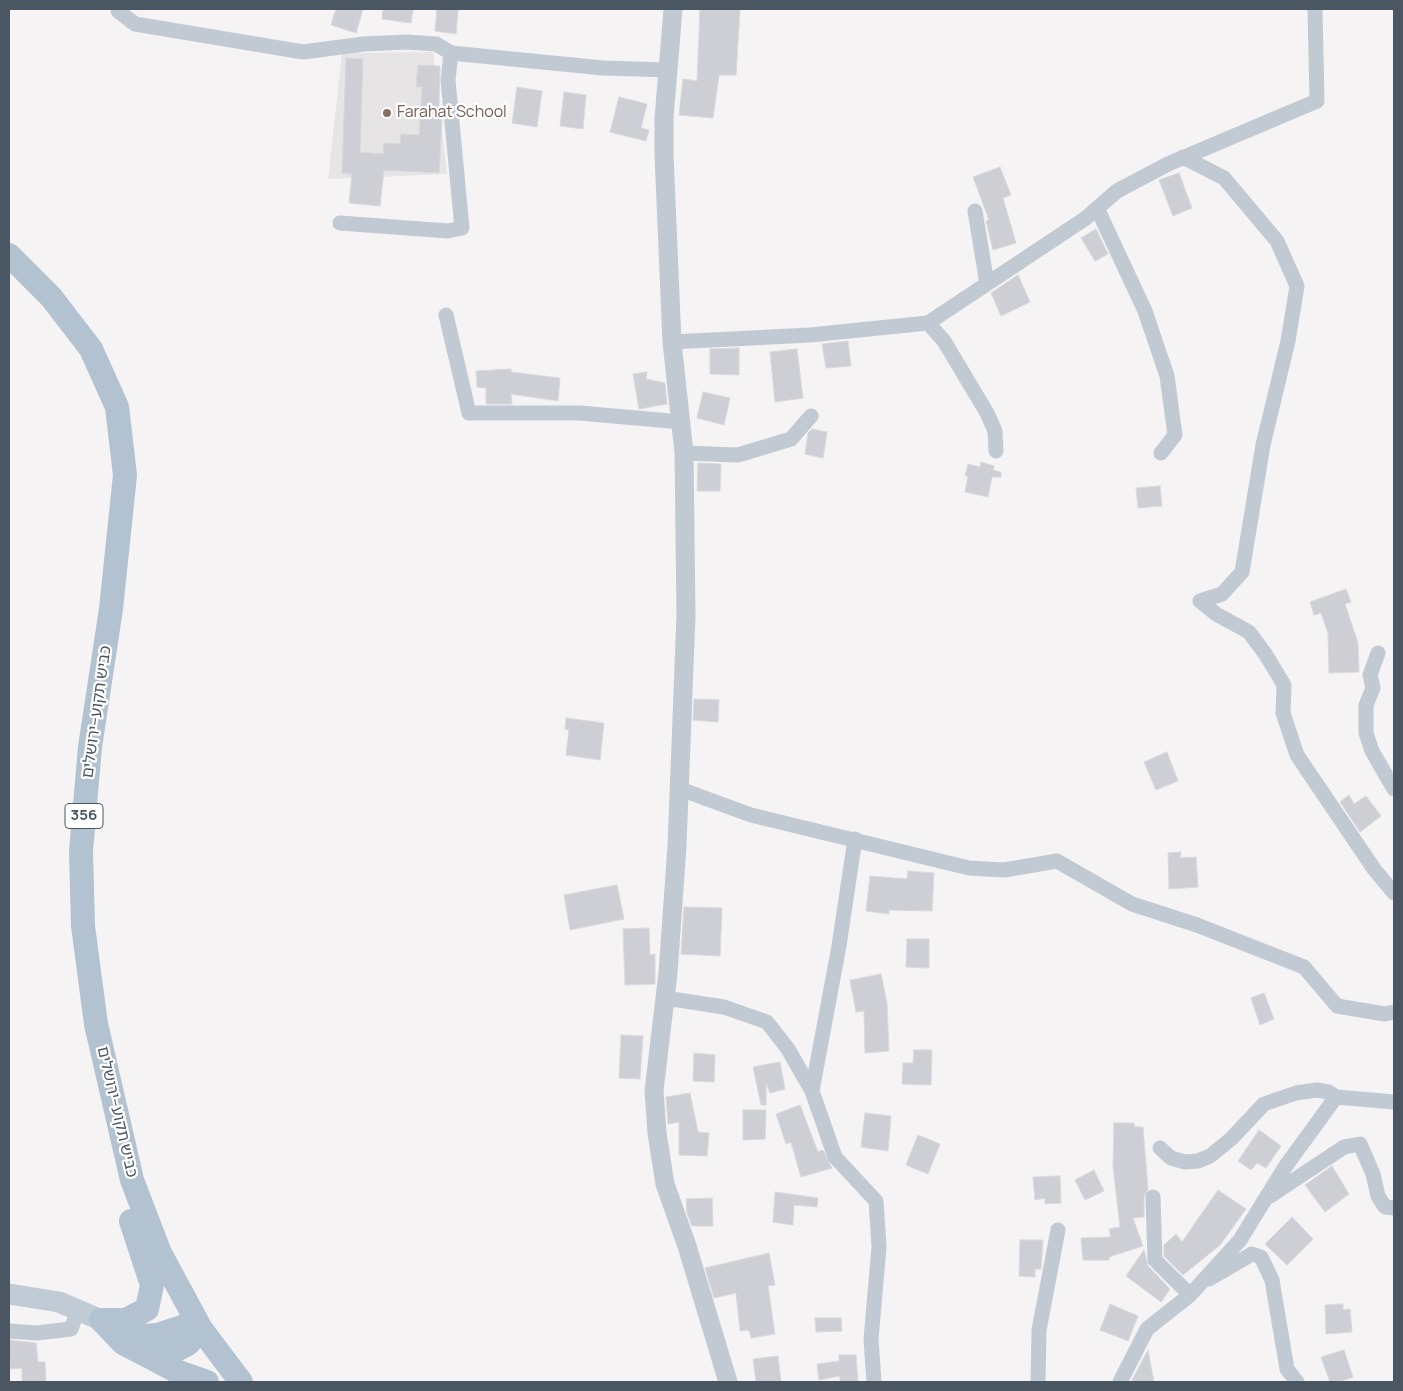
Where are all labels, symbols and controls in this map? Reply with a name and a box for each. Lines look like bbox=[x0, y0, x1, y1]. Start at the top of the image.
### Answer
place label: Farahat School bbox=[397, 103, 507, 123]
marker: Farahat School bbox=[381, 107, 393, 119]
street label: כביש תקוע–ירושלים bbox=[78, 644, 116, 780]
road number: 356 bbox=[65, 804, 103, 828]
street label: כביש תקוע–ירושלים bbox=[93, 1045, 141, 1179]

